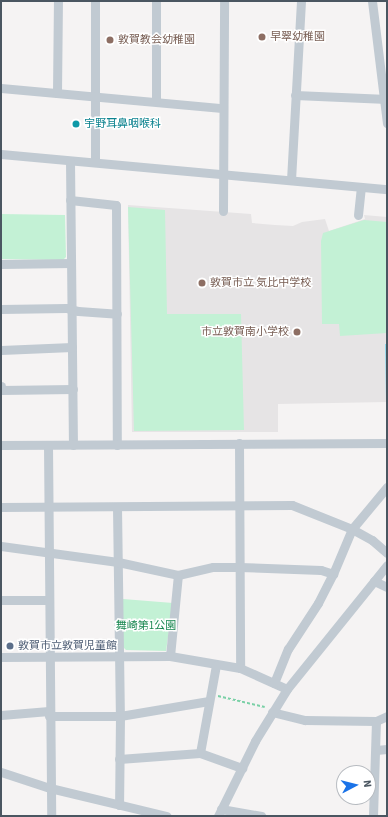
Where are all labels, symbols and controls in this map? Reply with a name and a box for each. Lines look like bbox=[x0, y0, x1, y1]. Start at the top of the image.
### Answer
place label: 早翠幼稚園 bbox=[270, 30, 325, 44]
marker: 早翠幼稚園 bbox=[257, 32, 267, 42]
place label: 敦賀教会幼稚園 bbox=[118, 33, 195, 47]
marker: 敦賀教会幼稚園 bbox=[105, 35, 115, 45]
place label: 宇野耳鼻咽喉科 bbox=[84, 117, 161, 131]
marker: 宇野耳鼻咽喉科 bbox=[71, 119, 81, 129]
place label: 敦賀市立 気比中学校 bbox=[210, 276, 311, 290]
marker: 敦賀市立 気比中学校 bbox=[197, 278, 207, 288]
place label: 市立敦賀南小学校 bbox=[201, 325, 289, 339]
marker: 市立敦賀南小学校 bbox=[292, 327, 302, 337]
park label: 舞崎第1公園 bbox=[116, 619, 176, 633]
place label: 敦賀市立敦賀児童館 bbox=[18, 639, 117, 653]
marker: 敦賀市立敦賀児童館 bbox=[5, 641, 15, 651]
north arrow bbox=[336, 765, 376, 805]
text: N bbox=[360, 779, 375, 788]

